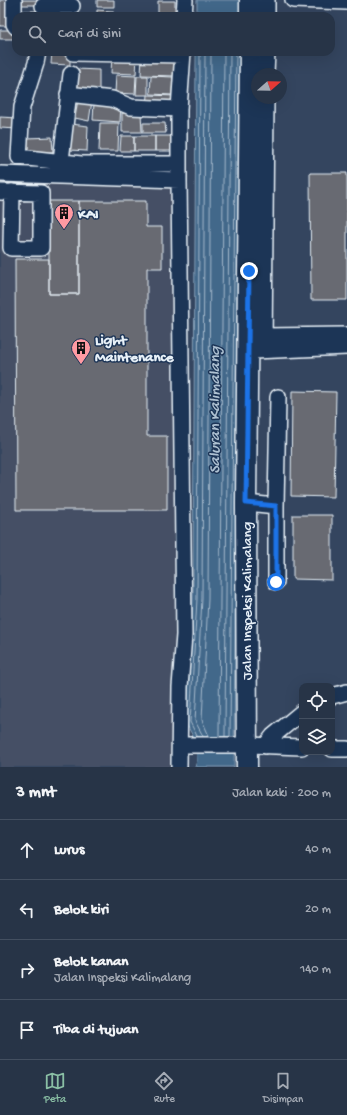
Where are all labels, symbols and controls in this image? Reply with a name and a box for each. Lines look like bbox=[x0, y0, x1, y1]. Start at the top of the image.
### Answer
search box bbox=[12, 12, 335, 56]
icon: search bbox=[26, 23, 48, 45]
text: Cari di sini bbox=[58, 25, 121, 43]
north arrow bbox=[251, 68, 287, 104]
building icon: KAI bbox=[53, 202, 75, 230]
place label: KAI bbox=[77, 206, 99, 224]
route end bbox=[240, 262, 258, 280]
place label: Light Maintenance bbox=[95, 332, 175, 367]
building icon: Light Maintenance bbox=[70, 337, 92, 365]
water label: Saluran Kalimalang bbox=[207, 345, 226, 474]
street label: Jalan Inspeksi Kalimalang bbox=[239, 522, 257, 680]
route start bbox=[267, 573, 285, 591]
map controls bbox=[299, 683, 335, 755]
button: locate bbox=[299, 683, 335, 719]
button: layers bbox=[299, 719, 335, 755]
text: 3 mnt bbox=[16, 783, 56, 803]
text: Jalan kaki · 200 m bbox=[232, 786, 331, 801]
icon: ahead bbox=[16, 839, 38, 861]
text: Lurus bbox=[54, 841, 84, 859]
text: 40 m bbox=[305, 842, 331, 857]
icon: left bbox=[16, 899, 38, 921]
text: Belok kiri bbox=[54, 901, 109, 919]
text: 20 m bbox=[305, 902, 331, 917]
text: Belok kanan bbox=[54, 953, 128, 971]
icon: right bbox=[16, 959, 38, 981]
text: 140 m bbox=[300, 962, 331, 977]
text: Jalan Inspeksi Kalimalang bbox=[54, 971, 191, 986]
icon: arrive bbox=[16, 1019, 38, 1041]
text: Tiba di tujuan bbox=[54, 1021, 138, 1039]
tab: Peta bbox=[44, 1070, 66, 1106]
tab: Rute bbox=[153, 1070, 175, 1106]
tab: Disimpan bbox=[263, 1070, 303, 1106]

